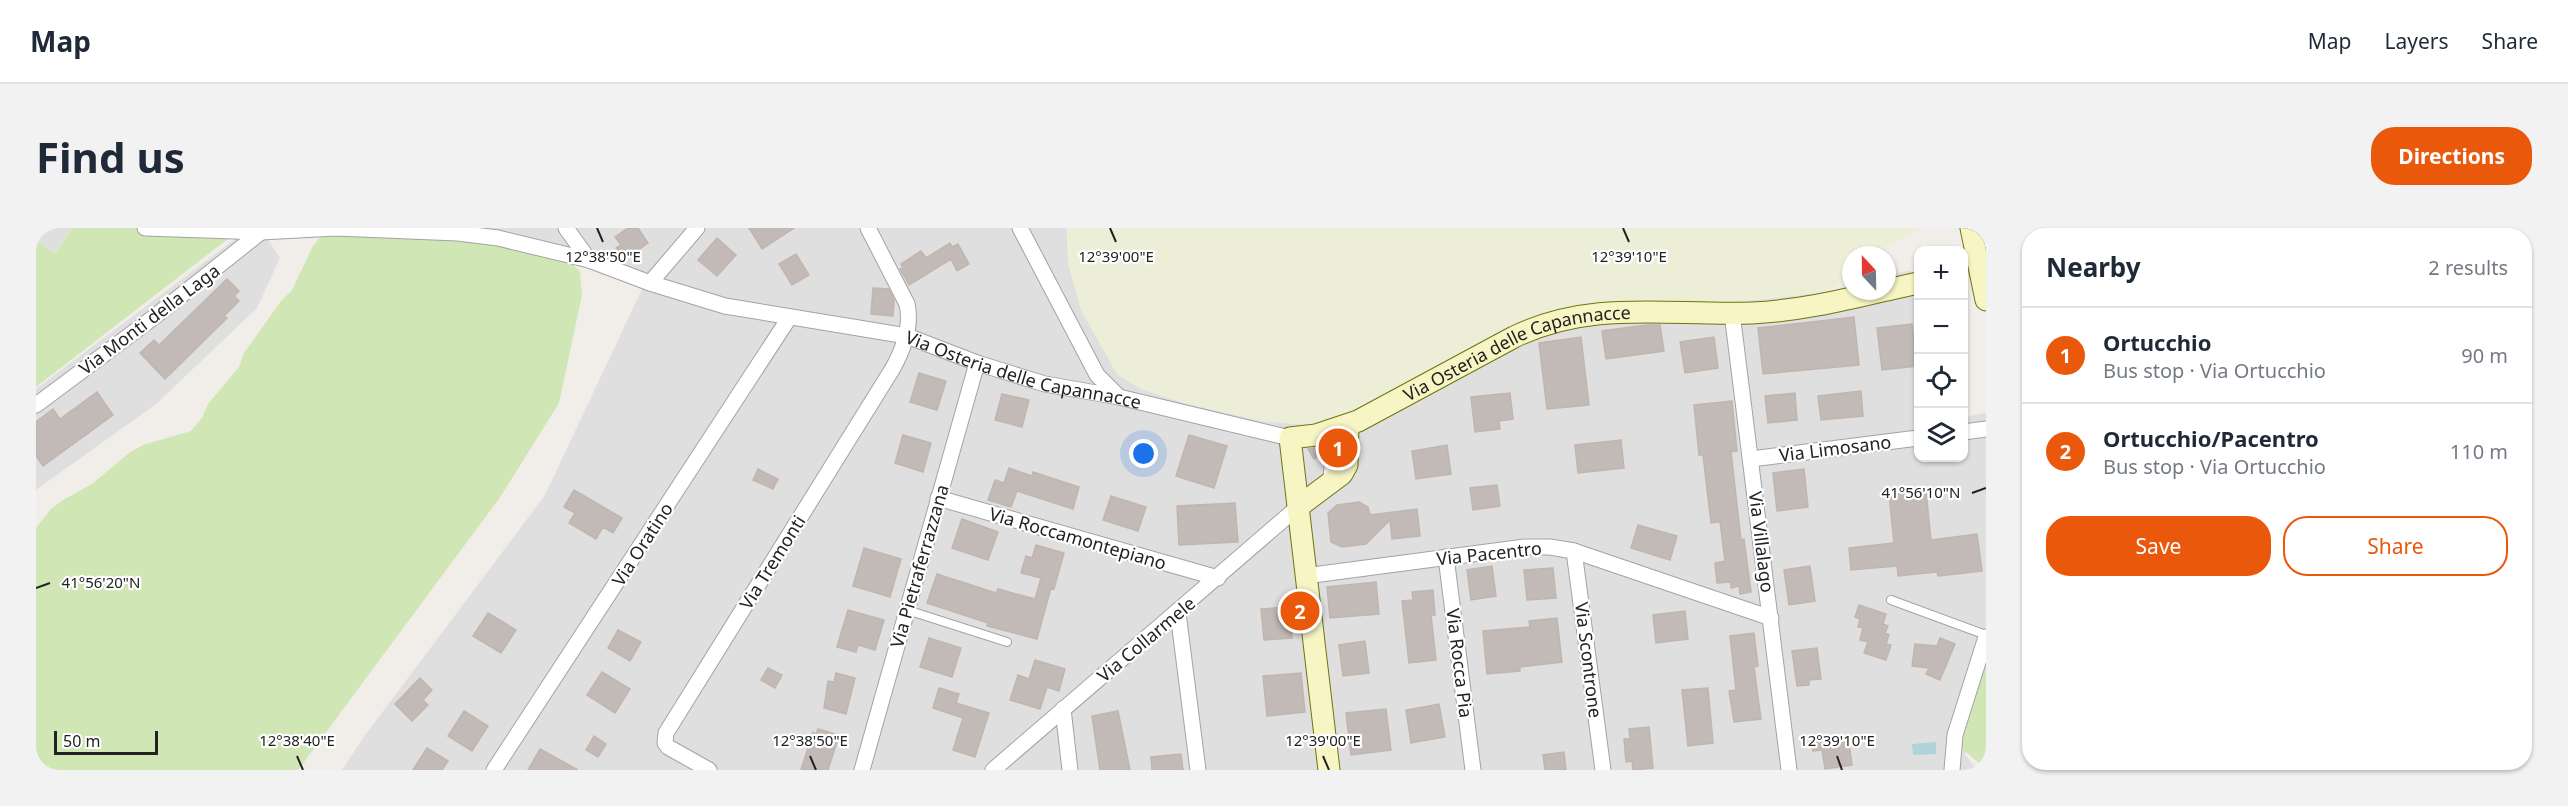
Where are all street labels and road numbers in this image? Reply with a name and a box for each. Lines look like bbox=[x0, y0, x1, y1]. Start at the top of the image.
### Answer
street label: Via Monti della Laga bbox=[74, 258, 224, 380]
street label: Via Osteria delle Capannacce bbox=[1399, 300, 1631, 406]
street label: Via Osteria delle Capannacce bbox=[902, 325, 1144, 414]
street label: Via Limosano bbox=[1778, 429, 1892, 467]
street label: Via Pietraferrazzana bbox=[884, 482, 954, 650]
street label: Via Villalago bbox=[1744, 490, 1780, 594]
street label: Via Oratino bbox=[606, 498, 678, 590]
street label: Via Roccamontepiano bbox=[987, 501, 1169, 575]
street label: Via Tremonti bbox=[734, 510, 810, 614]
street label: Via Pacentro bbox=[1435, 536, 1543, 570]
street label: Via Collarmele bbox=[1092, 591, 1200, 687]
street label: Via Scontrone bbox=[1570, 601, 1608, 719]
street label: Via Rocca Pia bbox=[1441, 607, 1479, 719]

